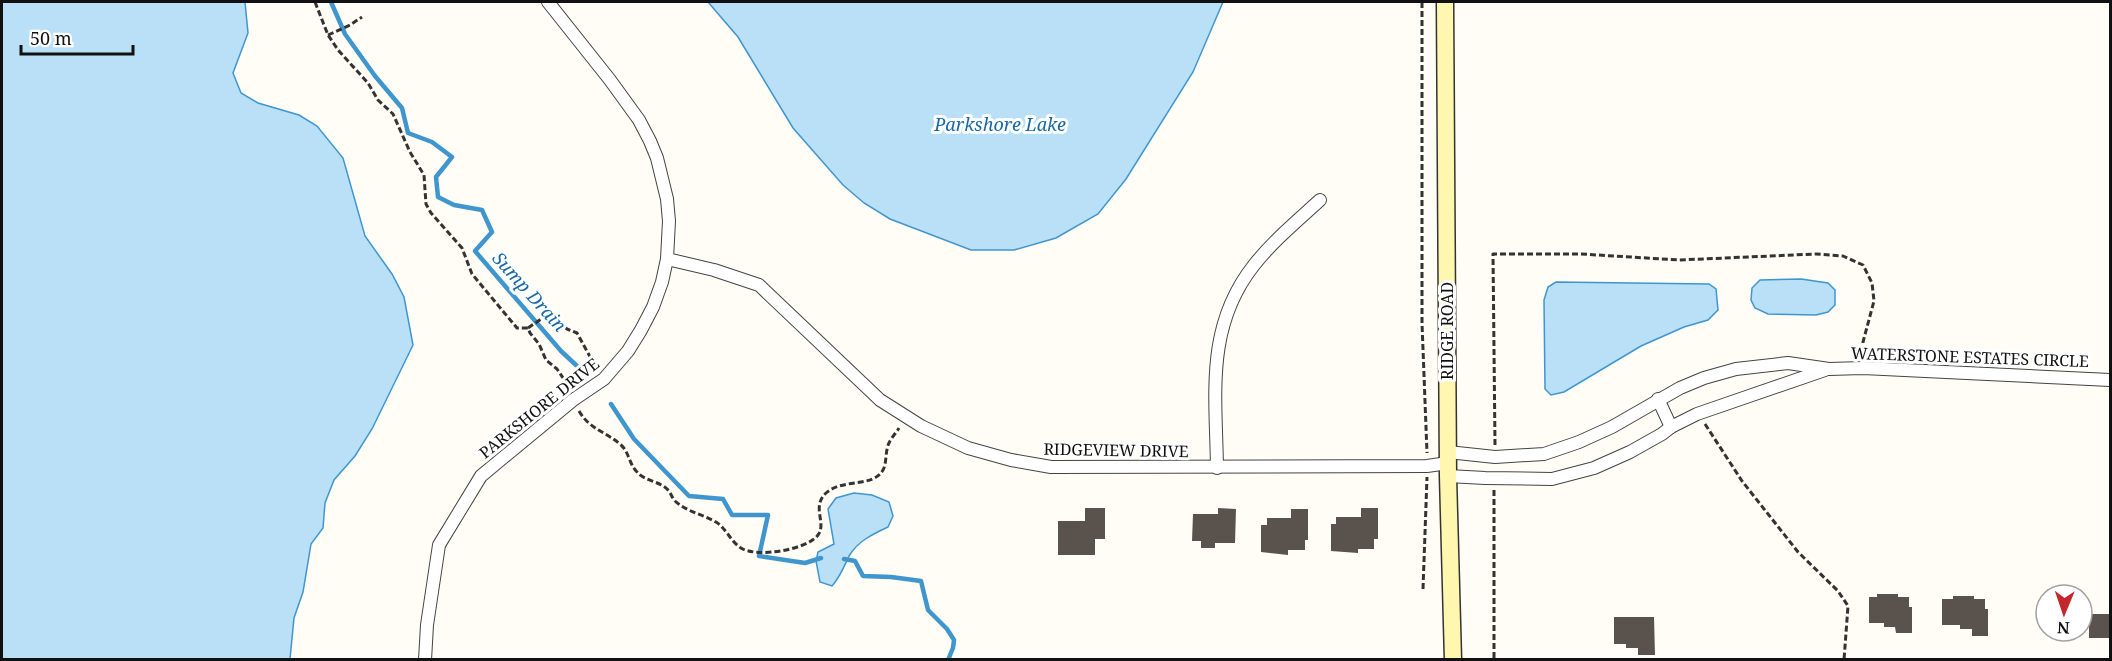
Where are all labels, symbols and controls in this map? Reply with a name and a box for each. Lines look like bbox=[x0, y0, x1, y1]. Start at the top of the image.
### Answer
scale bar bbox=[21, 18, 134, 56]
text: 50 m bbox=[30, 26, 72, 50]
water label: Parkshore Lake bbox=[933, 112, 1066, 136]
water label: Sump Drain bbox=[488, 246, 572, 337]
street label: RIDGE ROAD bbox=[1436, 282, 1458, 380]
street label: WATERSTONE ESTATES CIRCLE bbox=[1851, 342, 2089, 372]
street label: PARKSHORE DRIVE bbox=[474, 353, 604, 463]
street label: RIDGEVIEW DRIVE bbox=[1043, 438, 1189, 462]
north arrow bbox=[2034, 583, 2094, 643]
text: N bbox=[2056, 617, 2070, 639]

